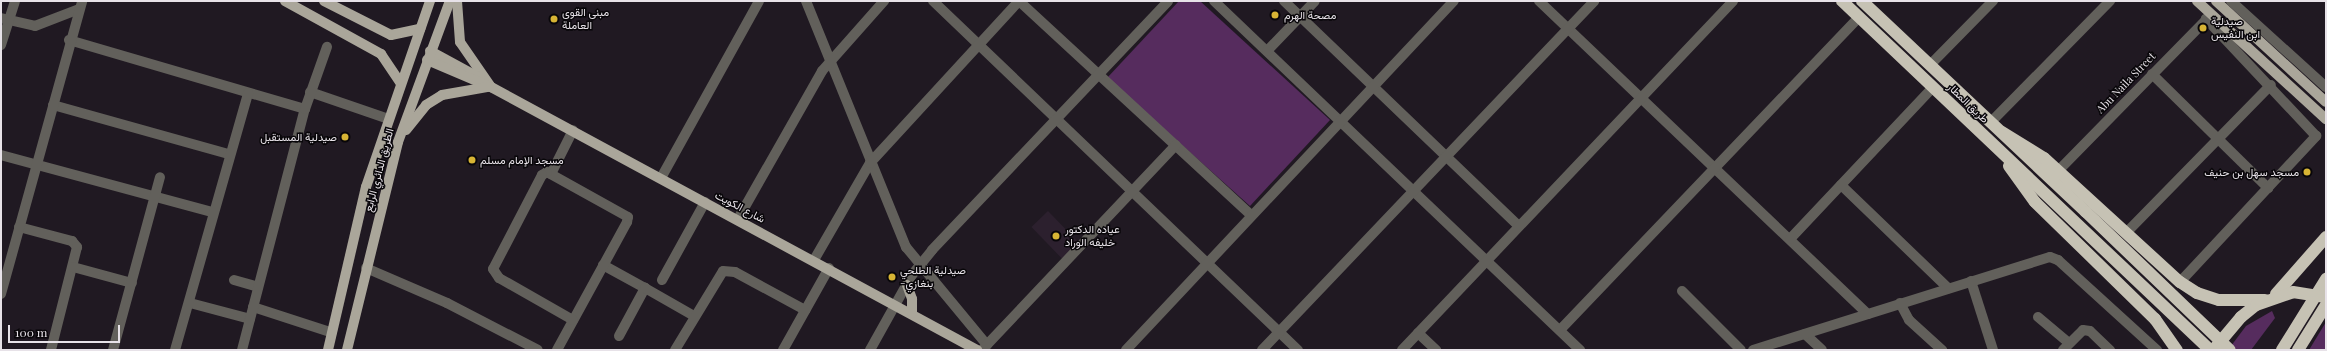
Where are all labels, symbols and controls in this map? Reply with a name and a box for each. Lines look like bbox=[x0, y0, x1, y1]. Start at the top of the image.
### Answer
place label: مبنى القوى العاملة bbox=[562, 6, 609, 32]
place label: مصحة الهرم bbox=[1284, 8, 1336, 22]
marker: مصحة الهرم bbox=[1269, 9, 1281, 21]
marker: مبنى القوى العاملة bbox=[549, 14, 559, 24]
place label: صيدلية ابن النفيس bbox=[2211, 15, 2260, 41]
marker: صيدلية ابن النفيس bbox=[2198, 23, 2208, 33]
street label: Abu Naila Street bbox=[2094, 50, 2158, 116]
street label: طريق المطار bbox=[1945, 80, 1991, 126]
street label: الطريق الدائري الرابع bbox=[362, 127, 396, 213]
place label: صيدلية المستقبل bbox=[260, 130, 337, 144]
marker: صيدلية المستقبل bbox=[340, 132, 350, 142]
place label: مسجد الإمام مسلم bbox=[480, 153, 564, 167]
marker: مسجد الإمام مسلم bbox=[467, 155, 477, 165]
place label: مسجد سهل بن حنيف bbox=[2204, 165, 2299, 179]
marker: مسجد سهل بن حنيف bbox=[2302, 167, 2312, 177]
street label: شارع الكويت bbox=[713, 188, 767, 226]
place label: عياده الدكتور خليفه الوراد bbox=[1065, 223, 1120, 249]
marker: عياده الدكتور خليفه الوراد bbox=[1050, 230, 1062, 242]
place label: صيدلية الطلحي -بنغازي bbox=[900, 264, 966, 290]
marker: صيدلية الطلحي -بنغازي bbox=[887, 272, 897, 282]
scale bar bbox=[10, 317, 122, 343]
text: 100 m bbox=[15, 324, 47, 340]

